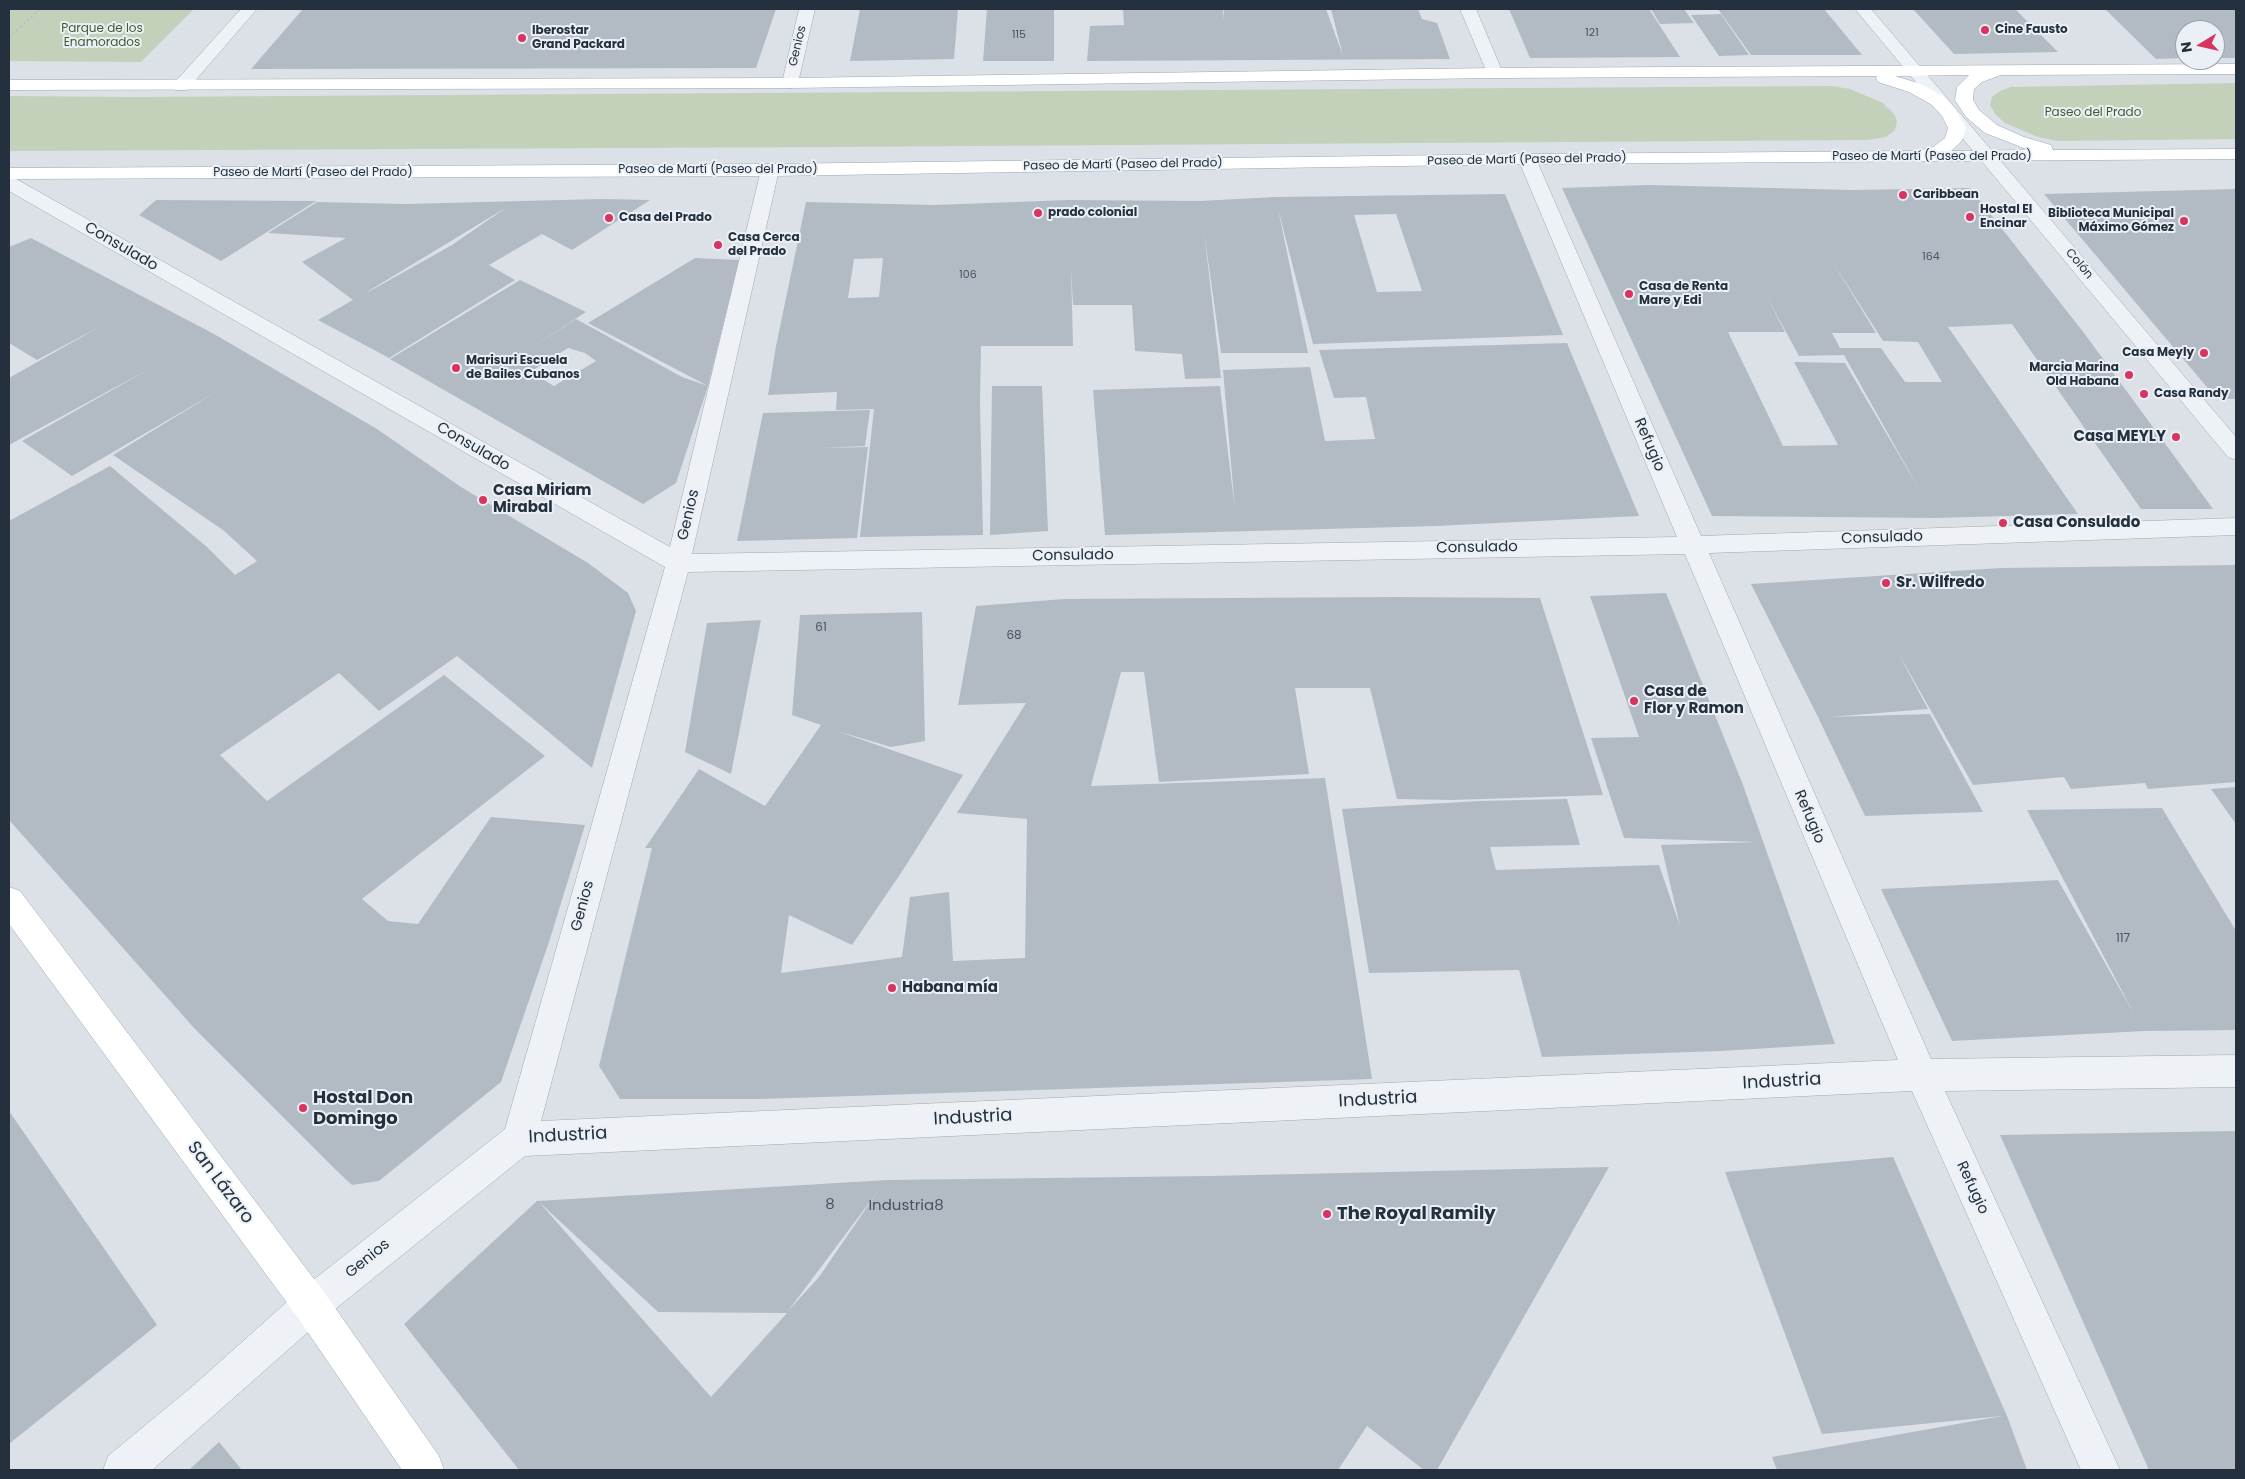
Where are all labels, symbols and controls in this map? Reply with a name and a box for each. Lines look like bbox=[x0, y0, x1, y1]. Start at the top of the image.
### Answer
north arrow bbox=[2175, 20, 2225, 70]
park label: Parque de los Enamorados bbox=[61, 22, 143, 50]
place label: Cine Fausto bbox=[1995, 23, 2068, 37]
place label: Iberostar Grand Packard bbox=[532, 24, 625, 52]
street label: Genios bbox=[786, 24, 810, 68]
marker: Cine Fausto bbox=[1979, 24, 1991, 36]
house number: 121 bbox=[1585, 26, 1599, 40]
house number: 115 bbox=[1012, 28, 1026, 42]
marker: Iberostar Grand Packard bbox=[516, 32, 528, 44]
text: N bbox=[2175, 40, 2197, 54]
park label: Paseo del Prado bbox=[2045, 106, 2141, 120]
street label: Paseo de Martí (Paseo del Prado) bbox=[1832, 150, 2032, 164]
street label: Paseo de Martí (Paseo del Prado) bbox=[1427, 151, 1627, 169]
street label: Paseo de Martí (Paseo del Prado) bbox=[1023, 156, 1223, 174]
street label: Paseo de Martí (Paseo del Prado) bbox=[618, 163, 818, 177]
street label: Paseo de Martí (Paseo del Prado) bbox=[213, 166, 413, 180]
place label: Caribbean bbox=[1913, 188, 1979, 202]
marker: Caribbean bbox=[1897, 189, 1909, 201]
place label: Hostal El Encinar bbox=[1980, 203, 2032, 231]
place label: prado colonial bbox=[1048, 206, 1137, 220]
marker: prado colonial bbox=[1032, 207, 1044, 219]
place label: Biblioteca Municipal Máximo Gómez bbox=[2048, 207, 2174, 235]
place label: Casa del Prado bbox=[619, 211, 712, 225]
marker: Hostal El Encinar bbox=[1964, 211, 1976, 223]
marker: Casa del Prado bbox=[603, 212, 615, 224]
marker: Biblioteca Municipal Máximo Gómez bbox=[2178, 215, 2190, 227]
street label: Consulado bbox=[81, 219, 161, 275]
place label: Casa Cerca del Prado bbox=[728, 231, 800, 259]
marker: Casa Cerca del Prado bbox=[712, 239, 724, 251]
street label: Colón bbox=[2062, 246, 2096, 282]
house number: 164 bbox=[1922, 250, 1940, 264]
house number: 106 bbox=[959, 268, 977, 282]
place label: Casa de Renta Mare y Edi bbox=[1639, 280, 1728, 308]
marker: Casa de Renta Mare y Edi bbox=[1623, 288, 1635, 300]
place label: Casa Meyly bbox=[2122, 346, 2194, 360]
marker: Casa Meyly bbox=[2198, 347, 2210, 359]
place label: Marisuri Escuela de Bailes Cubanos bbox=[466, 354, 580, 382]
place label: Marcia Marina Old Habana bbox=[2029, 361, 2119, 389]
marker: Marisuri Escuela de Bailes Cubanos bbox=[450, 362, 462, 374]
marker: Marcia Marina Old Habana bbox=[2123, 369, 2135, 381]
place label: Casa Randy bbox=[2154, 387, 2228, 401]
marker: Casa Randy bbox=[2138, 388, 2150, 400]
street label: Refugio bbox=[1630, 416, 1668, 474]
street label: Consulado bbox=[433, 419, 513, 475]
place label: Casa MEYLY bbox=[2073, 428, 2166, 446]
marker: Casa MEYLY bbox=[2170, 431, 2182, 443]
place label: Casa Miriam Mirabal bbox=[493, 482, 591, 517]
street label: Genios bbox=[674, 488, 704, 542]
marker: Casa Miriam Mirabal bbox=[477, 494, 489, 506]
place label: Casa Consulado bbox=[2013, 514, 2140, 532]
marker: Casa Consulado bbox=[1997, 517, 2009, 529]
street label: Consulado bbox=[1841, 528, 1923, 548]
street label: Consulado bbox=[1436, 538, 1518, 558]
street label: Consulado bbox=[1032, 546, 1114, 566]
place label: Sr. Wilfredo bbox=[1896, 574, 1984, 592]
marker: Sr. Wilfredo bbox=[1880, 577, 1892, 589]
house number: 61 bbox=[815, 621, 827, 635]
house number: 68 bbox=[1006, 629, 1022, 643]
place label: Casa de Flor y Ramon bbox=[1644, 683, 1744, 718]
marker: Casa de Flor y Ramon bbox=[1628, 695, 1640, 707]
street label: Refugio bbox=[1790, 788, 1828, 846]
street label: Genios bbox=[568, 879, 598, 933]
house number: 117 bbox=[2116, 932, 2130, 946]
place label: Habana mía bbox=[902, 979, 998, 997]
marker: Habana mía bbox=[886, 982, 898, 994]
street label: Industria bbox=[1742, 1069, 1822, 1095]
place label: Hostal Don Domingo bbox=[313, 1087, 413, 1130]
street label: Industria bbox=[1338, 1087, 1418, 1113]
marker: Hostal Don Domingo bbox=[297, 1102, 309, 1114]
street label: Industria bbox=[933, 1105, 1013, 1131]
street label: Industria bbox=[528, 1123, 608, 1149]
street label: San Lázaro bbox=[182, 1138, 258, 1228]
street label: Refugio bbox=[1952, 1159, 1992, 1217]
house number: 8 bbox=[825, 1196, 835, 1214]
house number: Industria8 bbox=[868, 1197, 944, 1215]
place label: The Royal Ramily bbox=[1337, 1203, 1496, 1225]
marker: The Royal Ramily bbox=[1321, 1208, 1333, 1220]
street label: Genios bbox=[342, 1236, 394, 1282]

